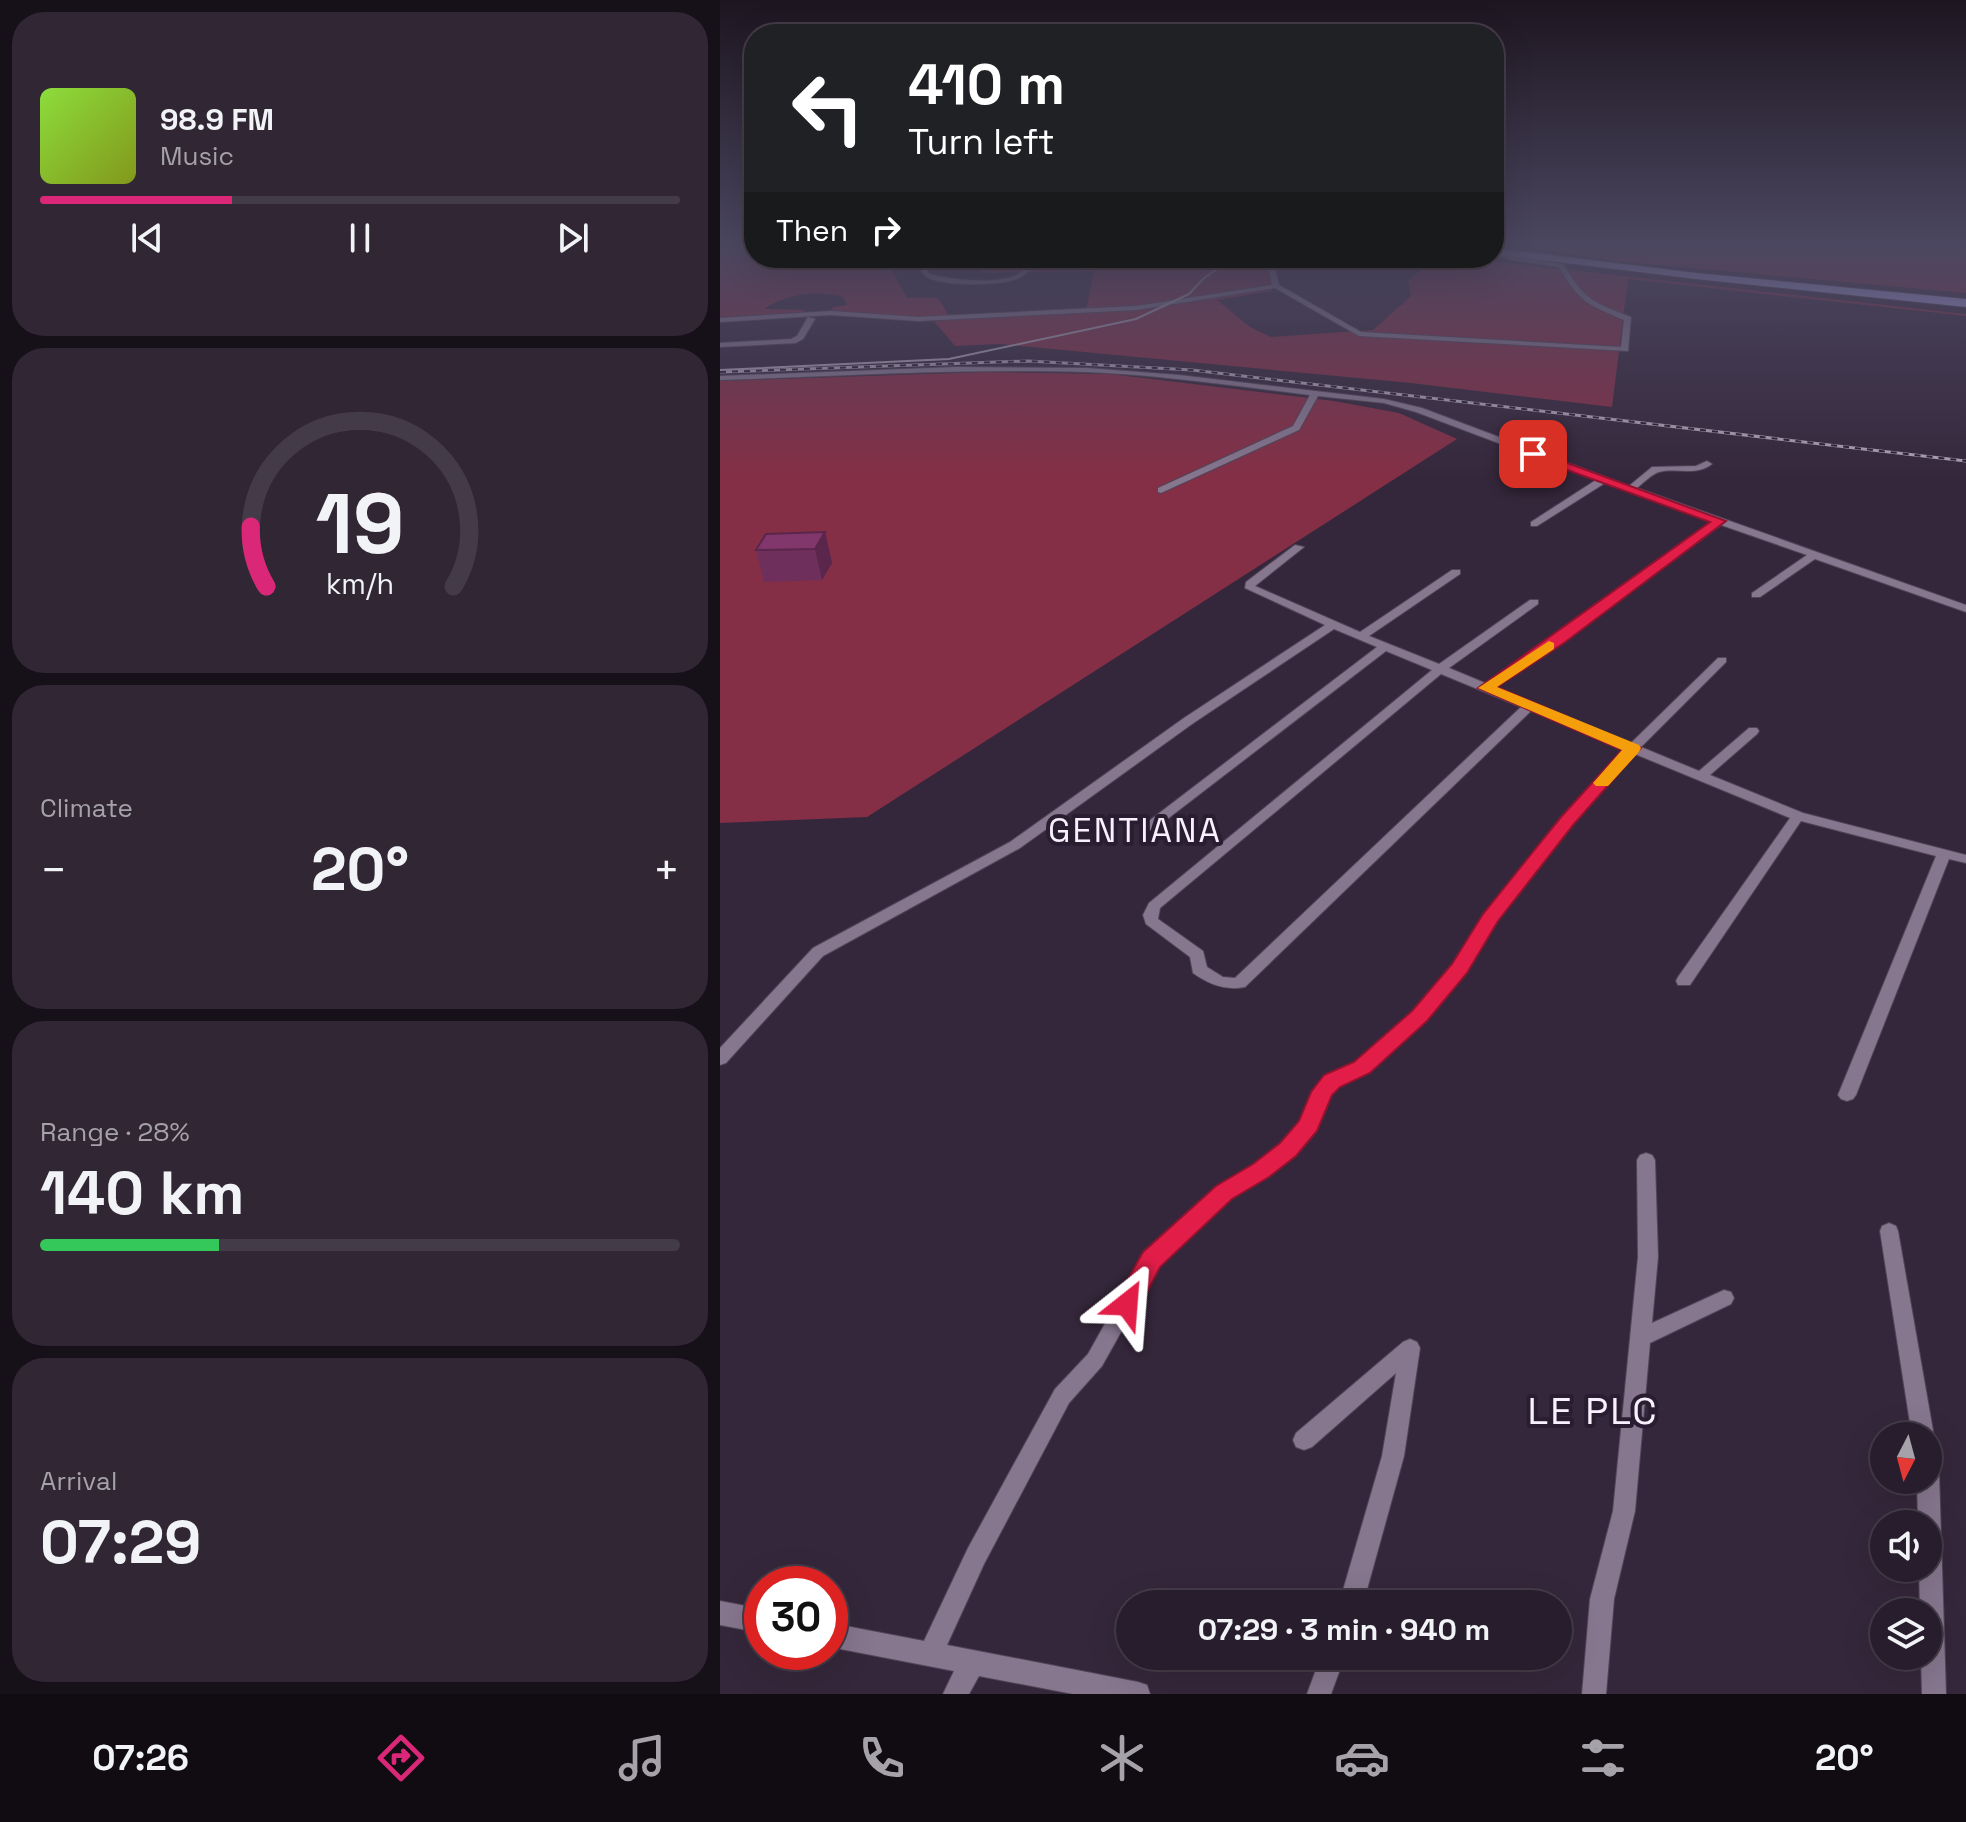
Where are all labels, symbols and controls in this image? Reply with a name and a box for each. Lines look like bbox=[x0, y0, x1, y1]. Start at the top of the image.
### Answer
text: 410 m bbox=[908, 49, 1065, 120]
icon: left bbox=[776, 56, 880, 160]
text: 98.9 FM bbox=[160, 100, 274, 139]
text: Turn left bbox=[908, 119, 1055, 165]
text: Music bbox=[160, 139, 234, 173]
icon: right bbox=[864, 208, 908, 252]
text: Then bbox=[776, 211, 848, 250]
icon: previous bbox=[125, 216, 169, 260]
icon: pause bbox=[338, 216, 382, 260]
icon: next bbox=[551, 216, 595, 260]
pin bbox=[1499, 420, 1567, 488]
icon: arrive bbox=[1511, 432, 1555, 476]
text: 19 bbox=[315, 470, 405, 576]
text: km/h bbox=[326, 566, 394, 602]
text: Climate bbox=[40, 791, 133, 825]
district label: GENTIANA bbox=[1048, 809, 1222, 852]
text: 20° bbox=[311, 831, 409, 908]
text: − bbox=[40, 842, 67, 898]
text: + bbox=[653, 842, 680, 898]
text: Range · 28% bbox=[40, 1115, 190, 1149]
text: 140 km bbox=[40, 1155, 244, 1232]
position arrow bbox=[1085, 1262, 1169, 1346]
district label: LE PLC bbox=[1527, 1387, 1659, 1435]
north arrow bbox=[1870, 1422, 1942, 1494]
map controls bbox=[1870, 1422, 1942, 1670]
text: Arrival bbox=[40, 1464, 117, 1498]
text: 07:29 bbox=[40, 1504, 201, 1581]
button: sound bbox=[1870, 1510, 1942, 1582]
speed limit sign: 30 bbox=[744, 1566, 848, 1670]
button: layers bbox=[1870, 1598, 1942, 1670]
text: 07:29 · 3 min · 940 m bbox=[1198, 1610, 1490, 1649]
icon: directions bbox=[373, 1730, 429, 1786]
icon: music bbox=[614, 1730, 670, 1786]
icon: phone bbox=[854, 1730, 910, 1786]
icon: climate bbox=[1094, 1730, 1150, 1786]
icon: car bbox=[1334, 1730, 1390, 1786]
icon: filters bbox=[1575, 1730, 1631, 1786]
text: 07:26 bbox=[92, 1735, 189, 1781]
text: 20° bbox=[1815, 1735, 1874, 1781]

